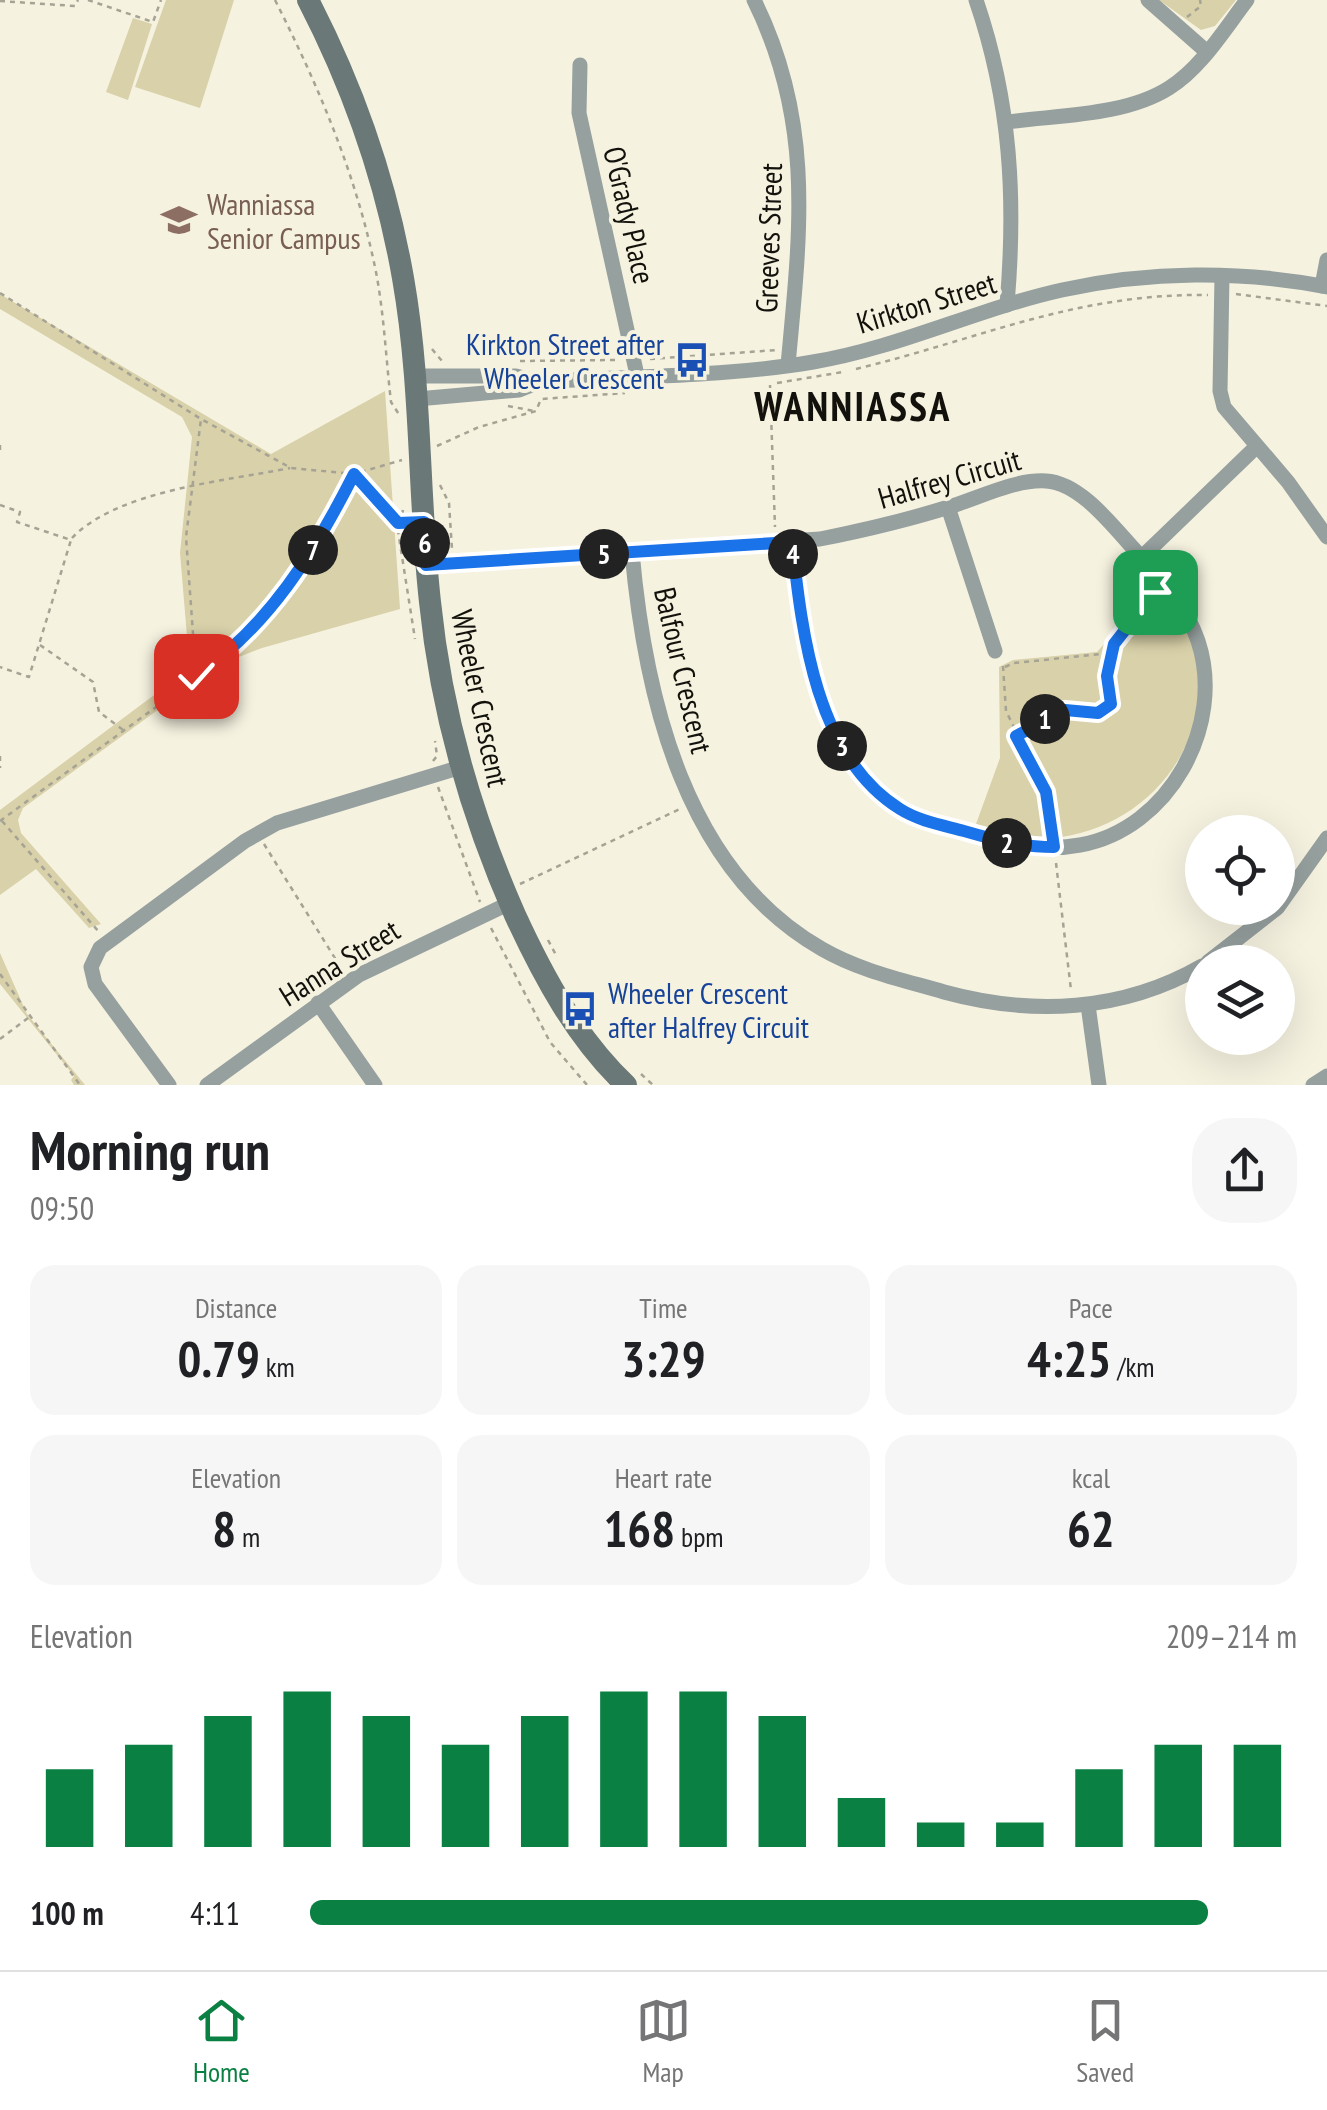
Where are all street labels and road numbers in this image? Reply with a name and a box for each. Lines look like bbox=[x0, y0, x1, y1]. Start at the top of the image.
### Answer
street label: O'Grady Place bbox=[595, 142, 665, 288]
street label: Greeves Street bbox=[746, 162, 790, 313]
street label: Kirkton Street bbox=[852, 262, 1001, 342]
street label: Halfrey Circuit bbox=[873, 439, 1026, 517]
street label: Balfour Crescent bbox=[646, 583, 722, 758]
street label: Wheeler Crescent bbox=[443, 606, 519, 791]
street label: Hanna Street bbox=[271, 909, 407, 1014]

